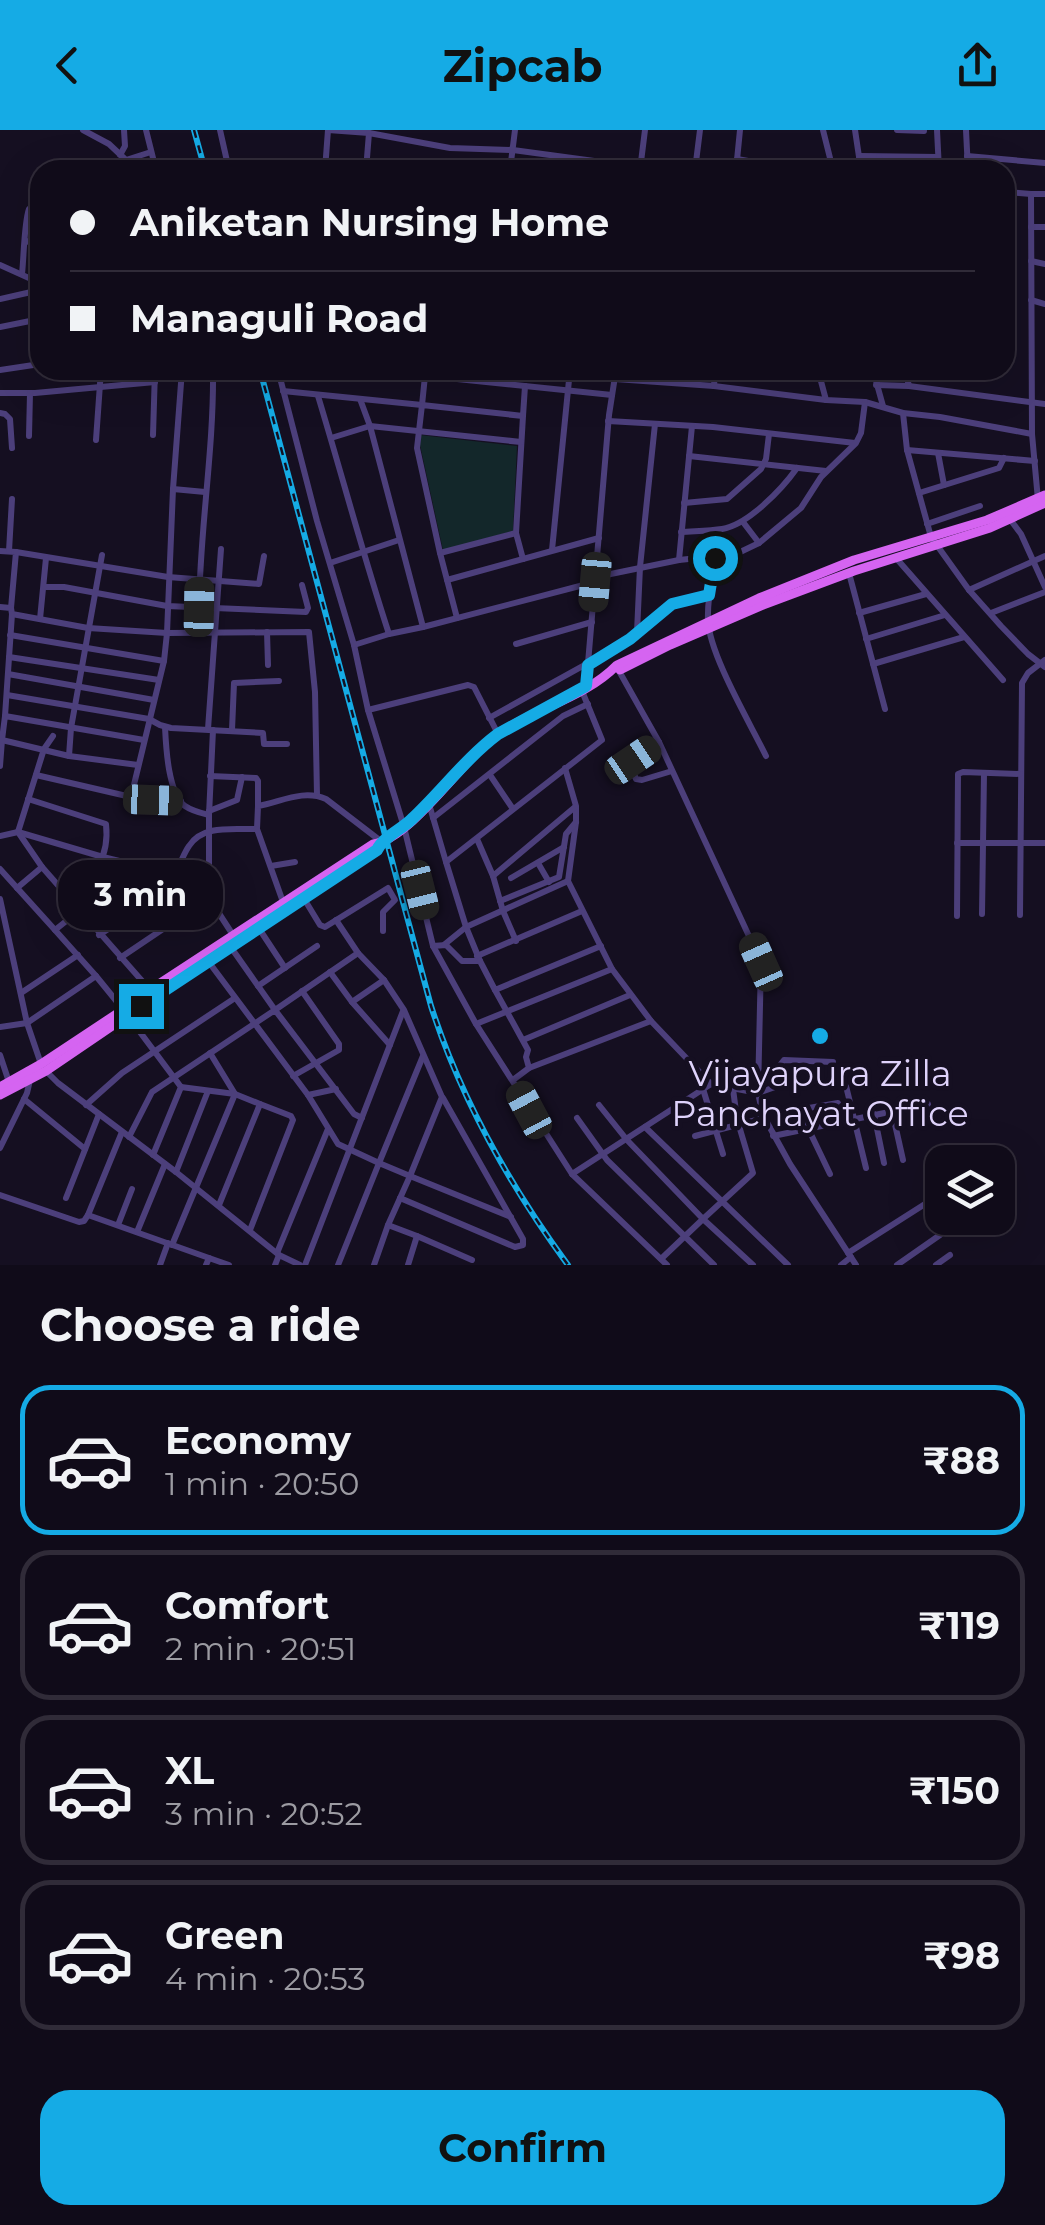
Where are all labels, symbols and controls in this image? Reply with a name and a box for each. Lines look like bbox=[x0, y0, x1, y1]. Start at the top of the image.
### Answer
icon: back bbox=[40, 38, 95, 93]
text: Zipcab bbox=[442, 38, 603, 93]
icon: share bbox=[950, 38, 1005, 93]
text: Aniketan Nursing Home bbox=[130, 199, 609, 246]
text: Managuli Road bbox=[130, 295, 428, 342]
route start bbox=[693, 536, 738, 581]
car bbox=[577, 551, 613, 613]
car bbox=[183, 577, 215, 637]
car bbox=[600, 731, 666, 789]
car bbox=[122, 784, 184, 816]
car bbox=[398, 857, 442, 923]
callout: 3 min bbox=[58, 861, 224, 931]
text: 3 min bbox=[94, 875, 187, 914]
car bbox=[735, 928, 787, 996]
route end bbox=[119, 984, 164, 1029]
marker: Vijayapura Zilla Panchayat Office bbox=[809, 1025, 831, 1047]
place label: Vijayapura Zilla Panchayat Office bbox=[671, 1052, 969, 1135]
car bbox=[502, 1076, 556, 1144]
map controls bbox=[925, 1145, 1015, 1235]
button: layers bbox=[925, 1145, 1015, 1235]
text: Choose a ride bbox=[40, 1297, 361, 1352]
icon: car bbox=[45, 1415, 135, 1505]
text: Economy bbox=[165, 1417, 351, 1464]
text: ₹88 bbox=[922, 1437, 1000, 1484]
text: 1 min · 20:50 bbox=[165, 1464, 359, 1503]
icon: car bbox=[45, 1580, 135, 1670]
text: Comfort bbox=[165, 1582, 329, 1629]
text: ₹119 bbox=[918, 1602, 1000, 1649]
text: 2 min · 20:51 bbox=[165, 1629, 356, 1668]
icon: car bbox=[45, 1745, 135, 1835]
text: XL bbox=[165, 1747, 214, 1794]
text: ₹150 bbox=[909, 1767, 1000, 1814]
text: 3 min · 20:52 bbox=[165, 1794, 363, 1833]
icon: car bbox=[45, 1910, 135, 2000]
text: Green bbox=[165, 1912, 285, 1959]
text: ₹98 bbox=[923, 1932, 1000, 1979]
text: 4 min · 20:53 bbox=[165, 1959, 366, 1998]
button: Confirm bbox=[40, 2090, 1005, 2205]

